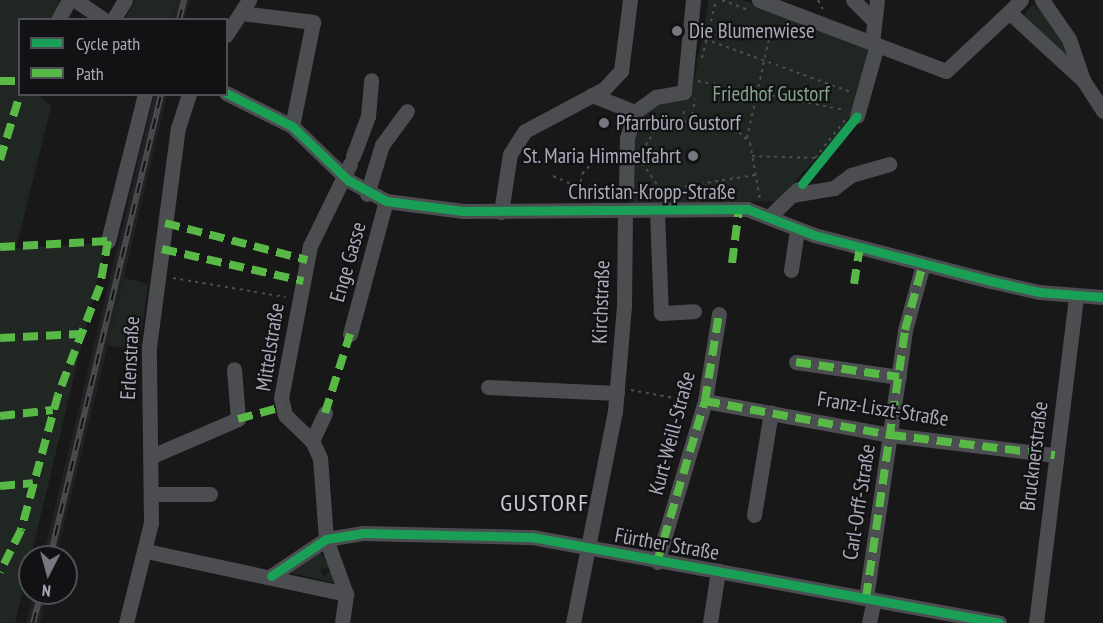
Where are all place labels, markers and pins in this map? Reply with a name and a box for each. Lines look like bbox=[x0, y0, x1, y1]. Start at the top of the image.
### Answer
place label: Die Blumenwiese bbox=[689, 18, 815, 44]
marker: Die Blumenwiese bbox=[670, 24, 684, 38]
place label: Pfarrbüro Gustorf bbox=[616, 110, 741, 136]
marker: Pfarrbüro Gustorf bbox=[597, 116, 611, 130]
place label: St. Maria Himmelfahrt bbox=[521, 143, 681, 169]
marker: St. Maria Himmelfahrt bbox=[686, 149, 700, 163]

